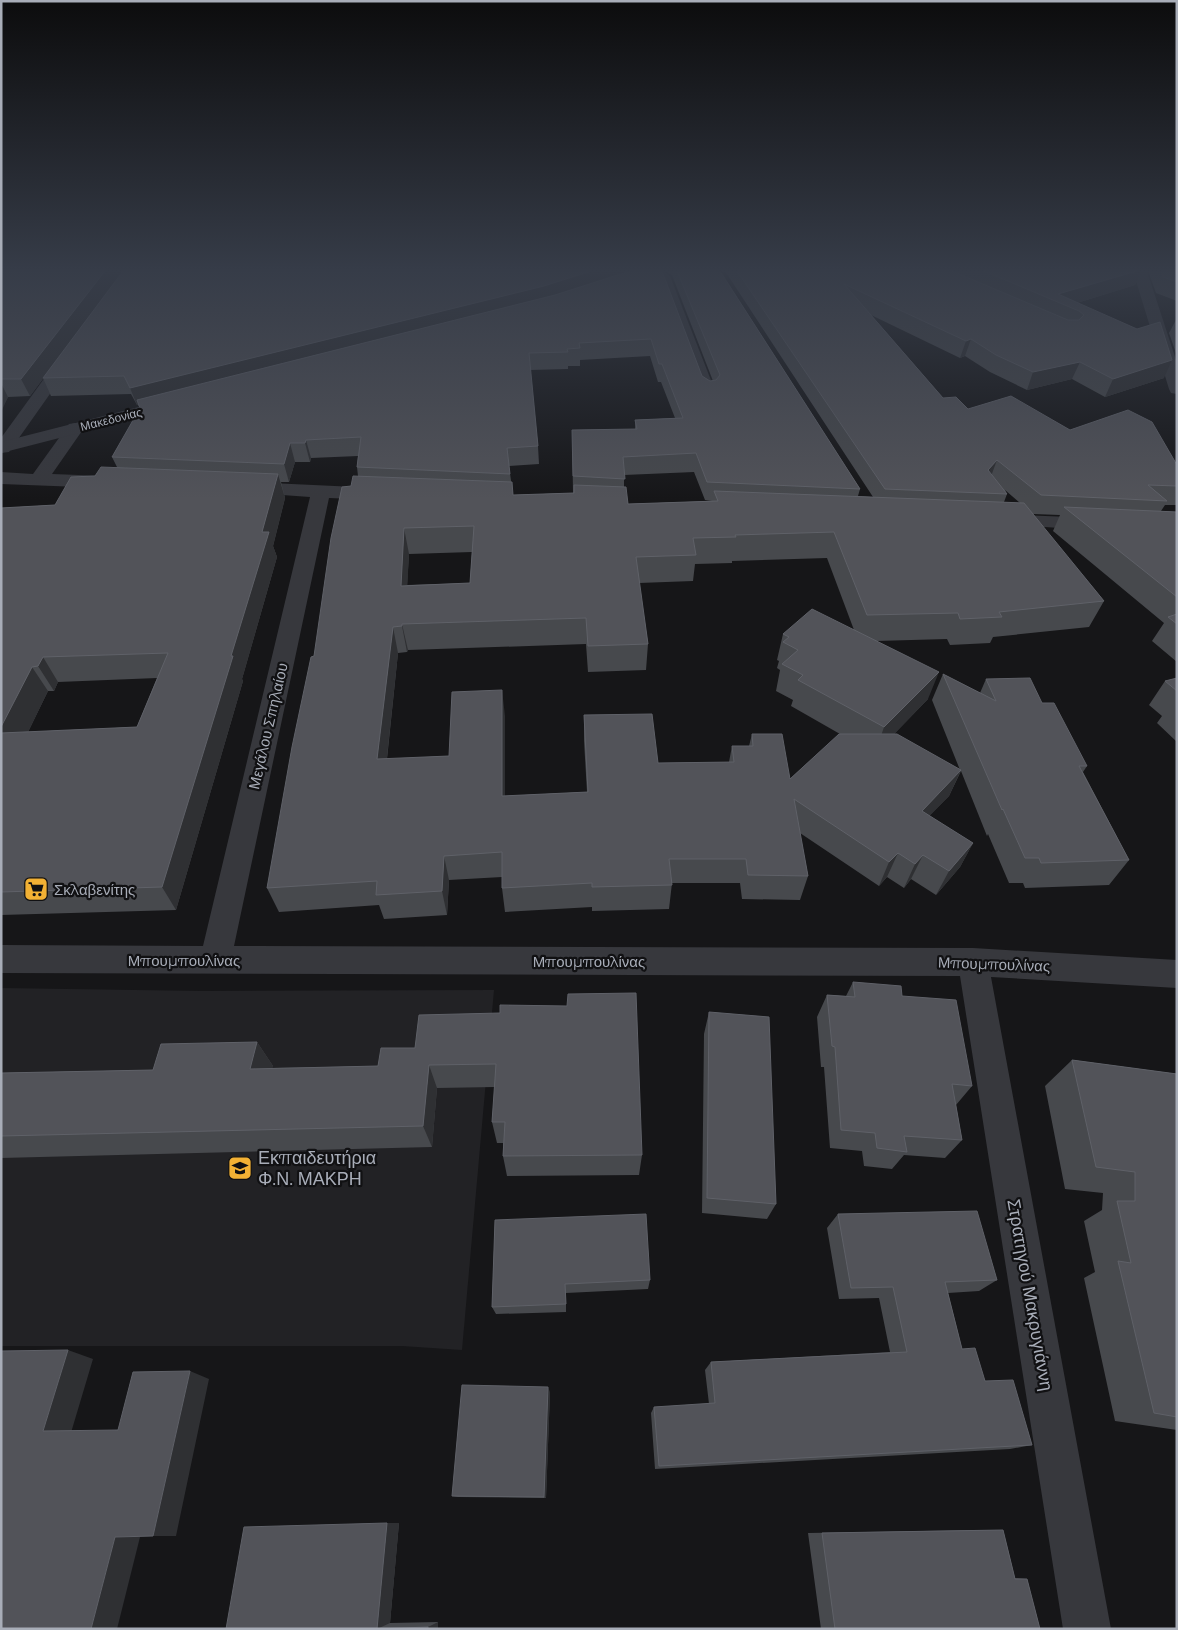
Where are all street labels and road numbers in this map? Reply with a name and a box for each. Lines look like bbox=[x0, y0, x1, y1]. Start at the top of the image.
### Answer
street label: Μακεδονίας bbox=[79, 404, 144, 434]
street label: Μεγάλου Σπηλαίου bbox=[244, 661, 292, 791]
street label: Μπουμπουλίνας bbox=[128, 951, 240, 970]
street label: Μπουμπουλίνας bbox=[533, 952, 645, 971]
street label: Μπουμπουλίνας bbox=[938, 953, 1050, 975]
street label: Στρατηγού Μακρυγιάννη bbox=[1002, 1197, 1058, 1393]

